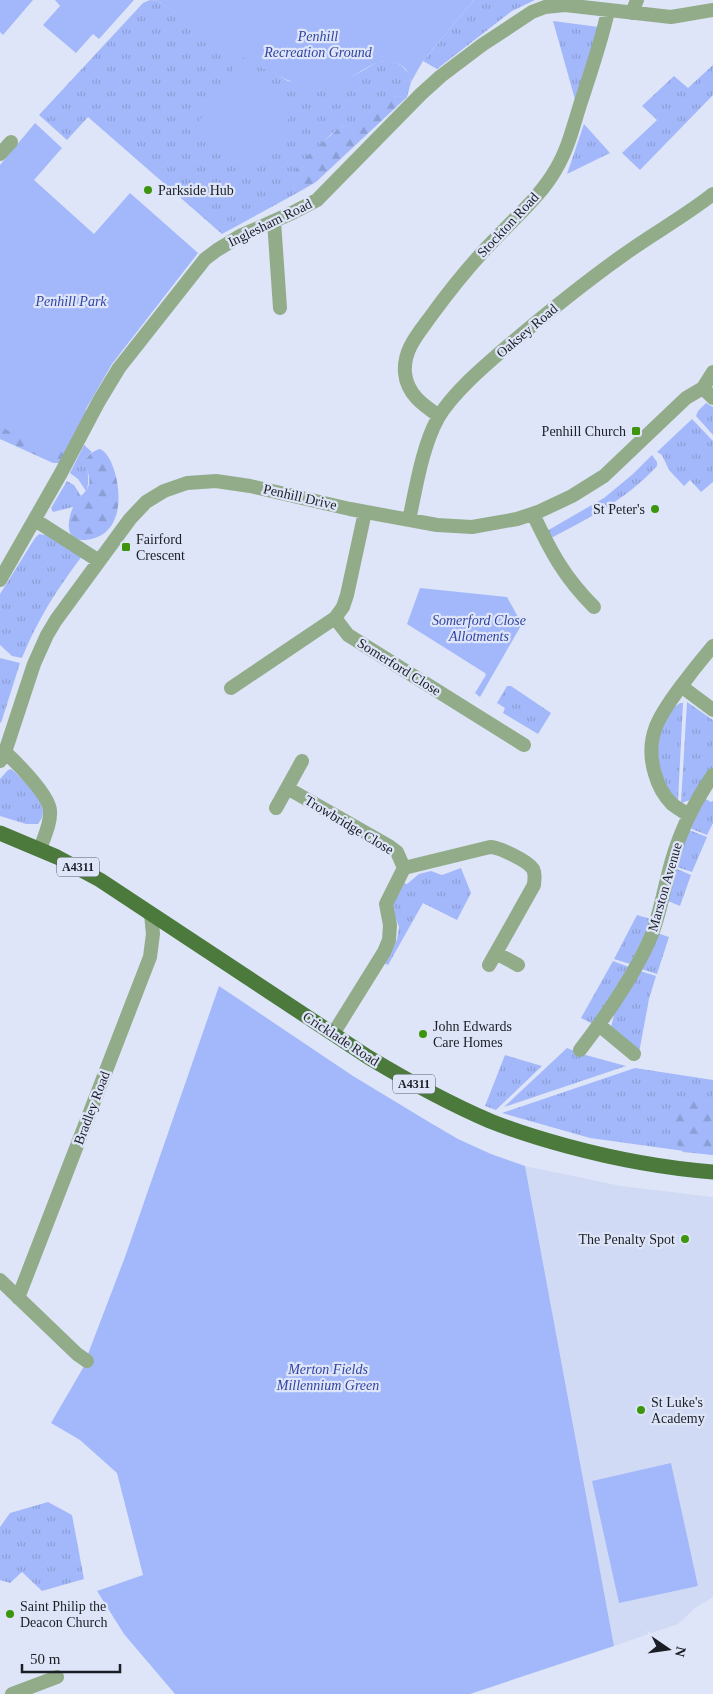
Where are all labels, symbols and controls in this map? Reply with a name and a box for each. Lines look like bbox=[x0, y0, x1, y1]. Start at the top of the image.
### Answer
park label: Penhill Recreation Ground bbox=[263, 29, 373, 60]
place label: Parkside Hub bbox=[158, 183, 234, 198]
marker: Parkside Hub bbox=[142, 184, 154, 196]
street label: Stockton Road bbox=[474, 190, 542, 260]
street label: Inglesham Road bbox=[226, 196, 314, 250]
park label: Penhill Park bbox=[34, 294, 107, 309]
street label: Oaksey Road bbox=[493, 301, 561, 361]
place label: Penhill Church bbox=[542, 424, 626, 439]
marker: Penhill Church bbox=[630, 425, 642, 437]
street label: Penhill Drive bbox=[262, 481, 338, 513]
place label: St Peter's bbox=[593, 502, 645, 517]
marker: St Peter's bbox=[649, 503, 661, 515]
place label: Fairford Crescent bbox=[136, 532, 185, 563]
marker: Fairford Crescent bbox=[120, 541, 132, 553]
park label: Somerford Close Allotments bbox=[432, 613, 526, 644]
street label: Somerford Close bbox=[355, 635, 443, 699]
street label: Trowbridge Close bbox=[302, 793, 396, 857]
street label: Marston Avenue bbox=[645, 841, 685, 933]
road number: A4311 bbox=[57, 858, 99, 876]
street label: Cricklade Road bbox=[300, 1009, 382, 1069]
place label: John Edwards Care Homes bbox=[433, 1019, 512, 1050]
marker: John Edwards Care Homes bbox=[417, 1028, 429, 1040]
street label: Bradley Road bbox=[71, 1069, 113, 1147]
road number: A4311 bbox=[393, 1074, 435, 1094]
place label: The Penalty Spot bbox=[579, 1232, 675, 1247]
marker: The Penalty Spot bbox=[679, 1233, 691, 1245]
park label: Merton Fields Millennium Green bbox=[276, 1362, 379, 1393]
place label: St Luke's Academy bbox=[651, 1395, 705, 1426]
marker: St Luke's Academy bbox=[635, 1404, 647, 1416]
place label: Saint Philip the Deacon Church bbox=[20, 1599, 107, 1630]
marker: Saint Philip the Deacon Church bbox=[4, 1608, 16, 1620]
north arrow bbox=[643, 1624, 693, 1674]
scale bar bbox=[22, 1642, 120, 1674]
text: N bbox=[672, 1645, 689, 1658]
text: 50 m bbox=[30, 1651, 61, 1667]

